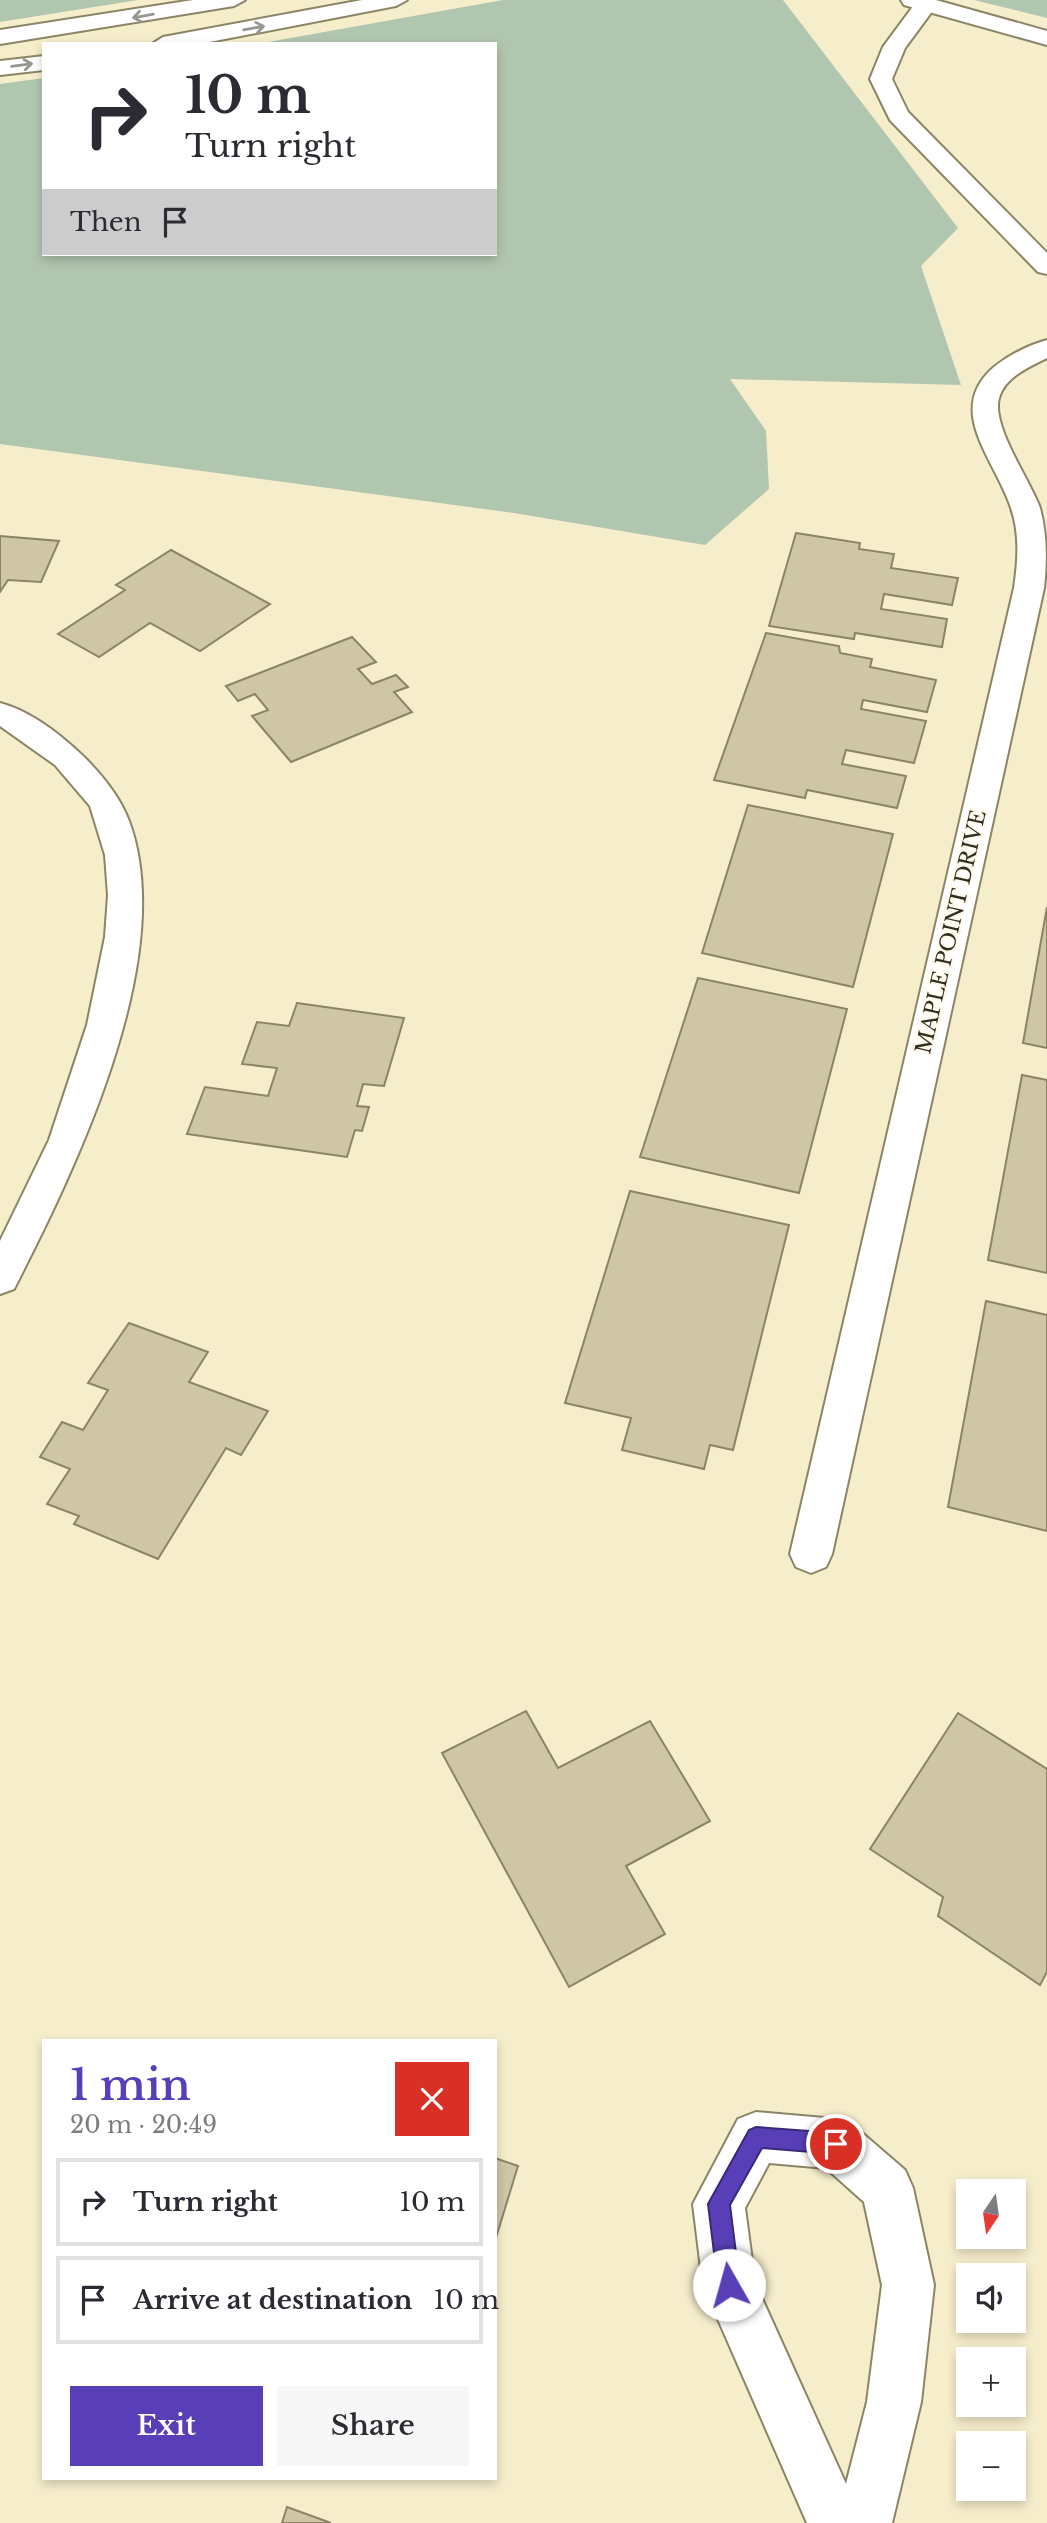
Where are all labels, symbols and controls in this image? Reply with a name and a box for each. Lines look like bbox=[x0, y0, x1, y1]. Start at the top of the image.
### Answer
one-way arrow bbox=[132, 10, 155, 23]
one-way arrow bbox=[242, 21, 265, 34]
one-way arrow bbox=[10, 59, 33, 72]
text: 10 m bbox=[185, 65, 311, 126]
icon: right bbox=[70, 70, 161, 161]
text: Turn right bbox=[185, 126, 356, 166]
icon: arrive bbox=[156, 203, 194, 241]
text: Then bbox=[70, 206, 142, 238]
street label: MAPLE POINT DRIVE bbox=[910, 808, 992, 1056]
text: 1 min bbox=[70, 2059, 191, 2111]
button: close bbox=[395, 2062, 469, 2136]
text: 20 m · 20:49 bbox=[70, 2111, 217, 2139]
pin bbox=[806, 2114, 866, 2174]
icon: arrive bbox=[817, 2125, 855, 2163]
north arrow bbox=[956, 2179, 1026, 2249]
map controls bbox=[956, 2179, 1026, 2501]
icon: right bbox=[74, 2183, 112, 2221]
text: Turn right bbox=[133, 2186, 278, 2218]
text: 10 m bbox=[399, 2186, 465, 2218]
position arrow bbox=[692, 2248, 766, 2322]
button: sound bbox=[956, 2263, 1026, 2333]
icon: arrive bbox=[74, 2281, 112, 2319]
text: Arrive at destination bbox=[133, 2284, 413, 2316]
text: 10 m bbox=[434, 2284, 499, 2316]
button: + bbox=[956, 2347, 1026, 2417]
button: Exit bbox=[70, 2386, 263, 2466]
button: Share bbox=[277, 2386, 469, 2466]
button: − bbox=[956, 2431, 1026, 2501]

